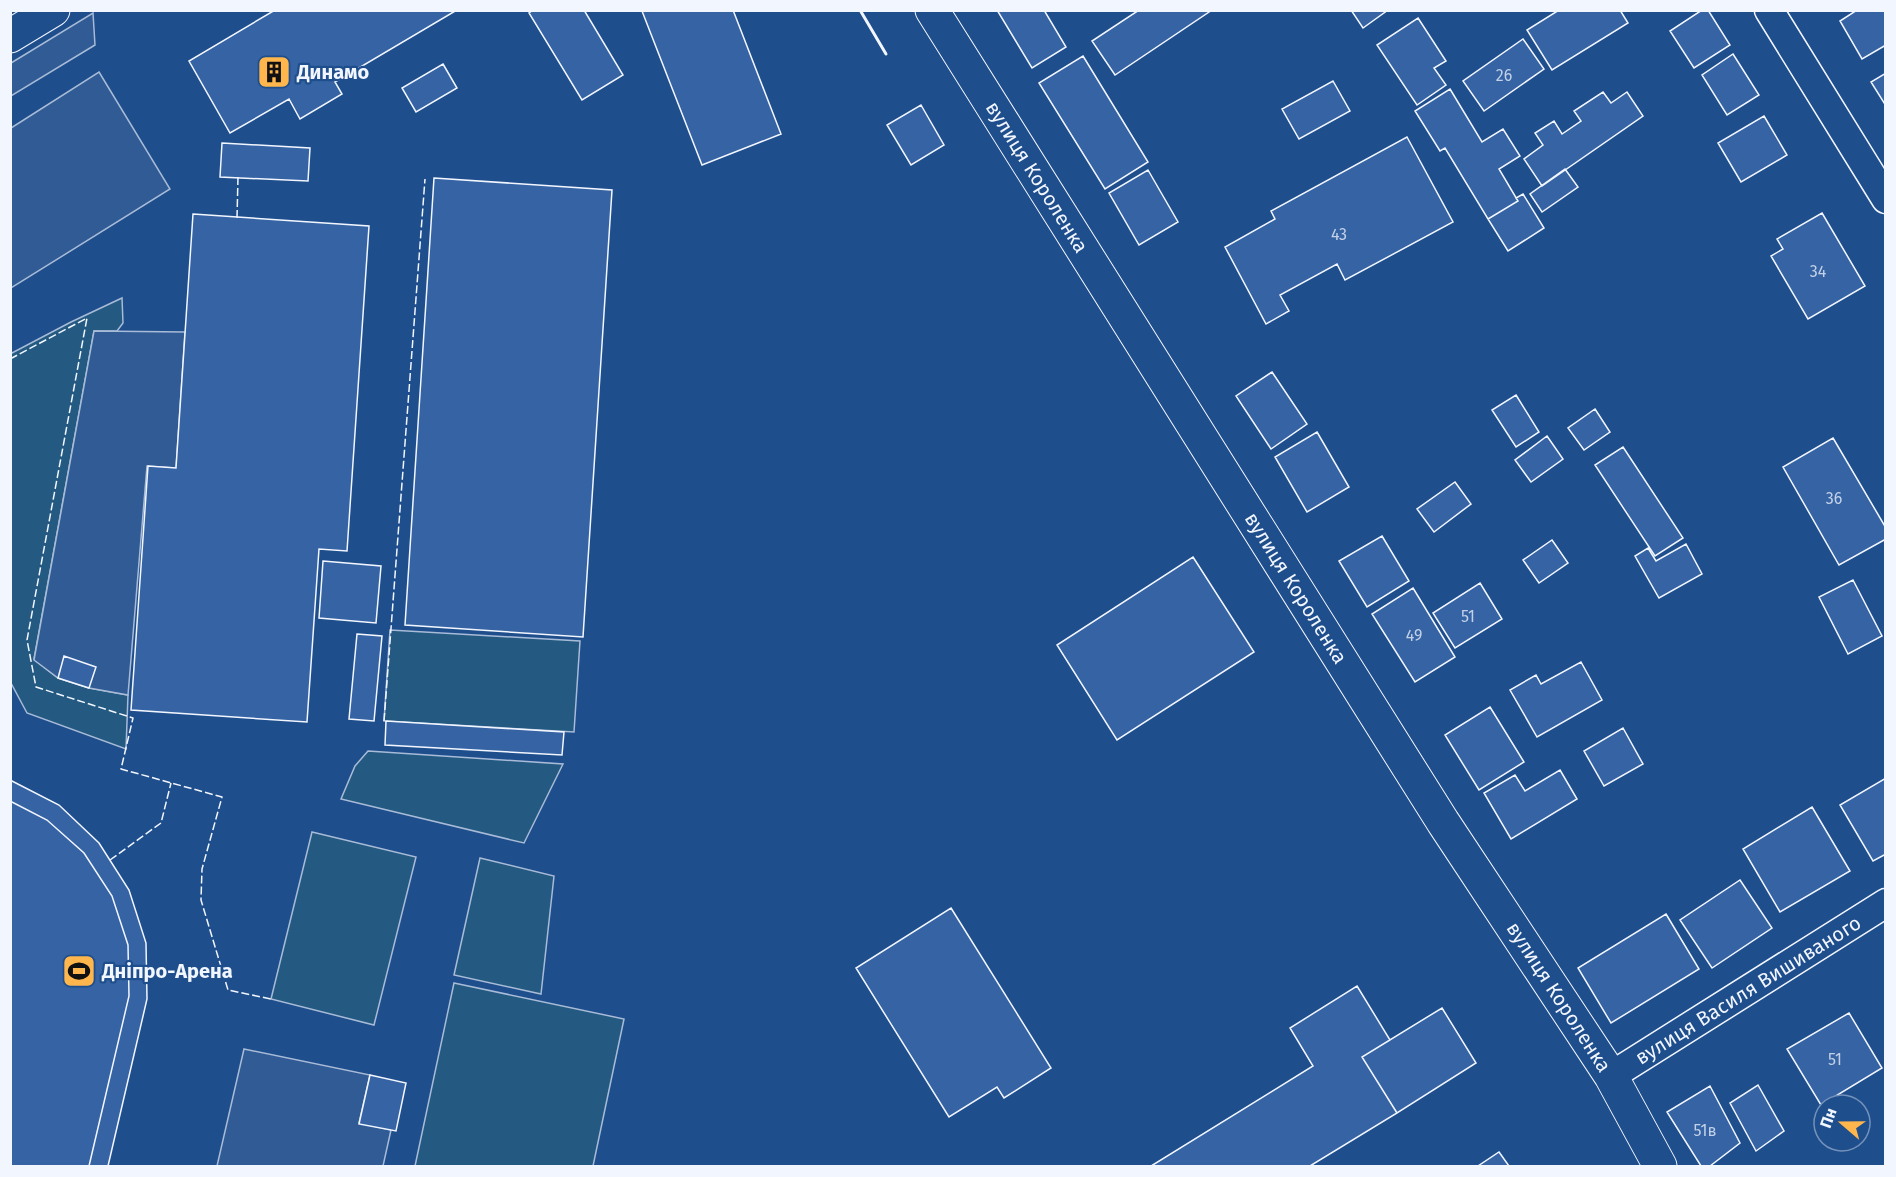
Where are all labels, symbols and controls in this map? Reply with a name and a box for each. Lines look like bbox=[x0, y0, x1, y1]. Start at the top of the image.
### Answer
building icon: Динамо bbox=[256, 54, 292, 90]
place label: Динамо bbox=[296, 60, 370, 84]
house number: 26 bbox=[1496, 66, 1512, 85]
street label: вулиця Короленка bbox=[981, 97, 1093, 257]
house number: 43 bbox=[1331, 225, 1347, 244]
house number: 34 bbox=[1810, 262, 1827, 281]
house number: 36 bbox=[1826, 489, 1842, 508]
street label: вулиця Короленка bbox=[1240, 508, 1352, 668]
house number: 51 bbox=[1461, 607, 1475, 626]
house number: 49 bbox=[1406, 626, 1422, 645]
street label: вулиця Василя Вишиваного bbox=[1631, 910, 1865, 1070]
street label: вулиця Короленка bbox=[1502, 918, 1616, 1076]
sports icon: Дніпро-Арена bbox=[61, 953, 97, 989]
place label: Дніпро-Арена bbox=[101, 959, 233, 983]
house number: 51 bbox=[1828, 1050, 1842, 1069]
north arrow bbox=[1812, 1093, 1872, 1153]
text: Пн bbox=[1816, 1105, 1841, 1131]
house number: 51в bbox=[1693, 1121, 1717, 1140]

